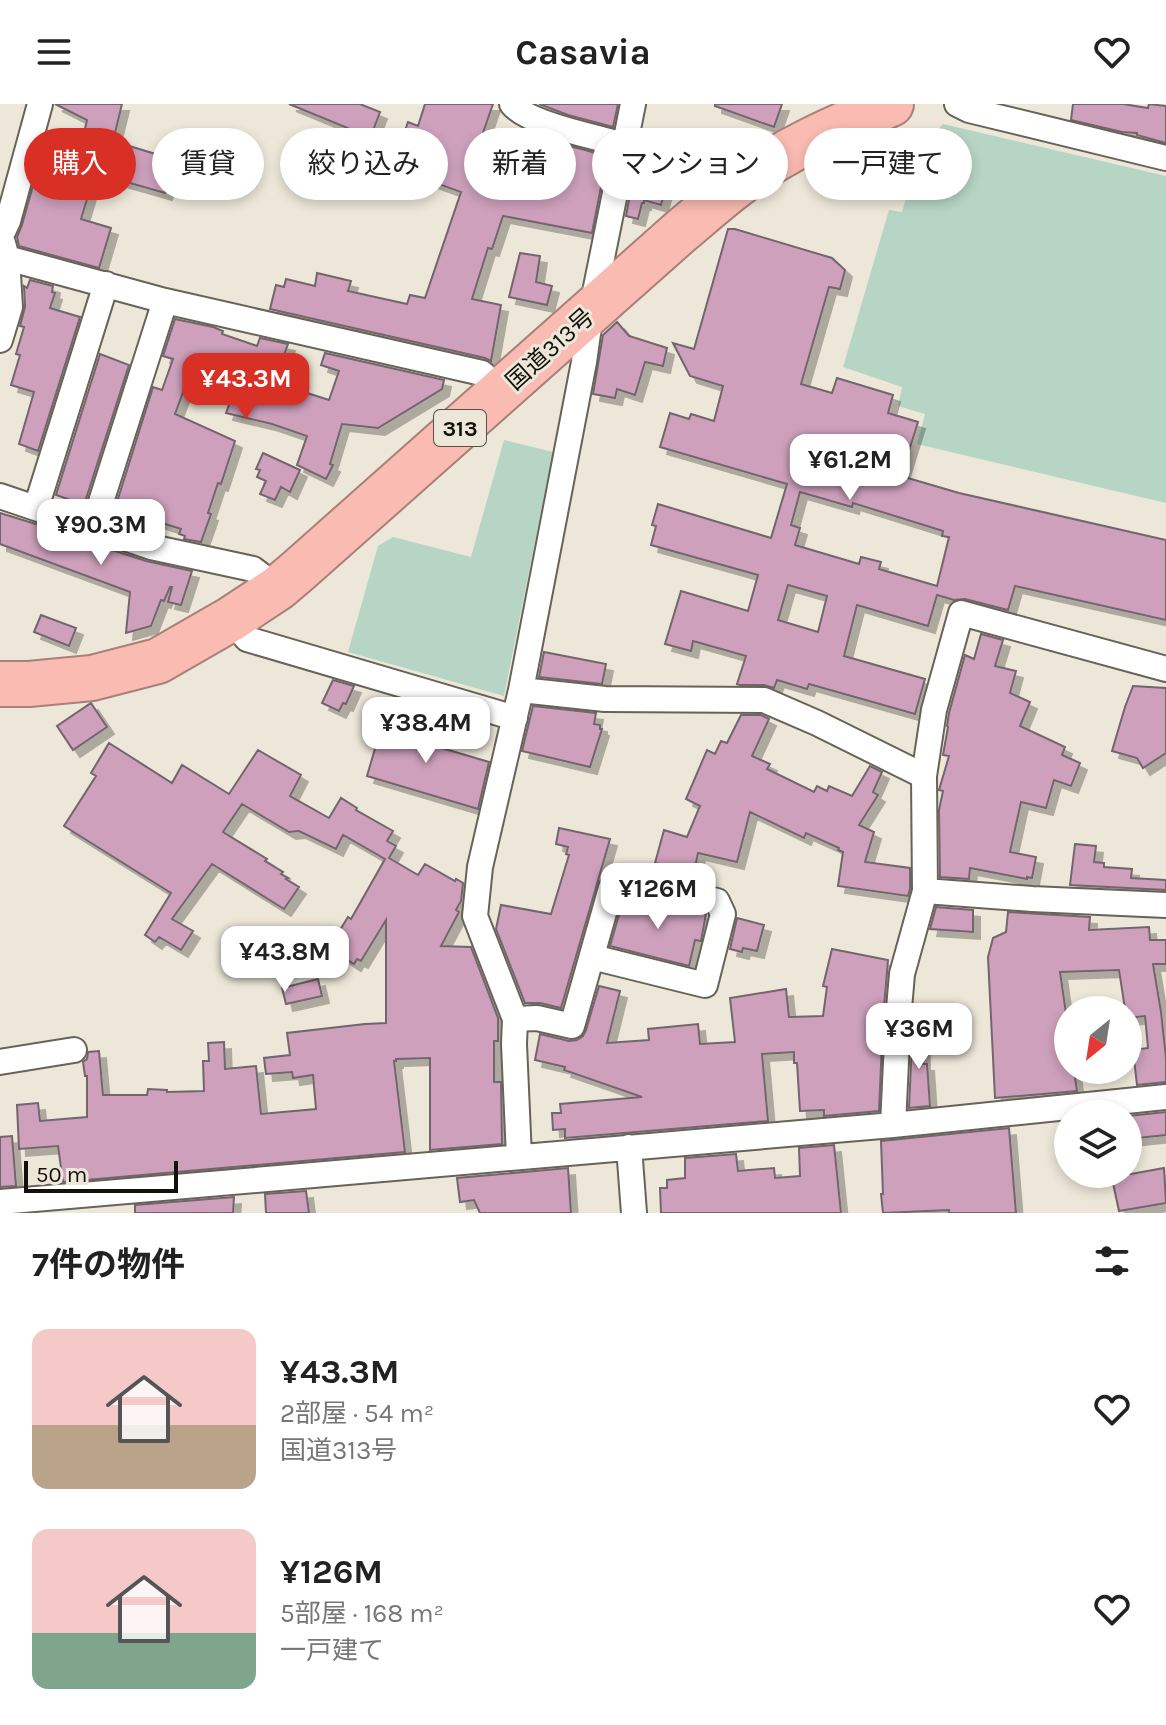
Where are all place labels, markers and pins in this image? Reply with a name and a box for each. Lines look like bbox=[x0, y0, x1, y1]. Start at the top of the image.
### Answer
pin: ¥43.3M bbox=[181, 353, 311, 421]
pin: ¥61.2M bbox=[785, 434, 915, 502]
pin: ¥90.3M bbox=[36, 499, 166, 567]
pin: ¥38.4M bbox=[361, 697, 491, 765]
pin: ¥126M bbox=[602, 863, 714, 931]
pin: ¥43.8M bbox=[220, 926, 350, 994]
pin: ¥36M bbox=[872, 1003, 966, 1071]

